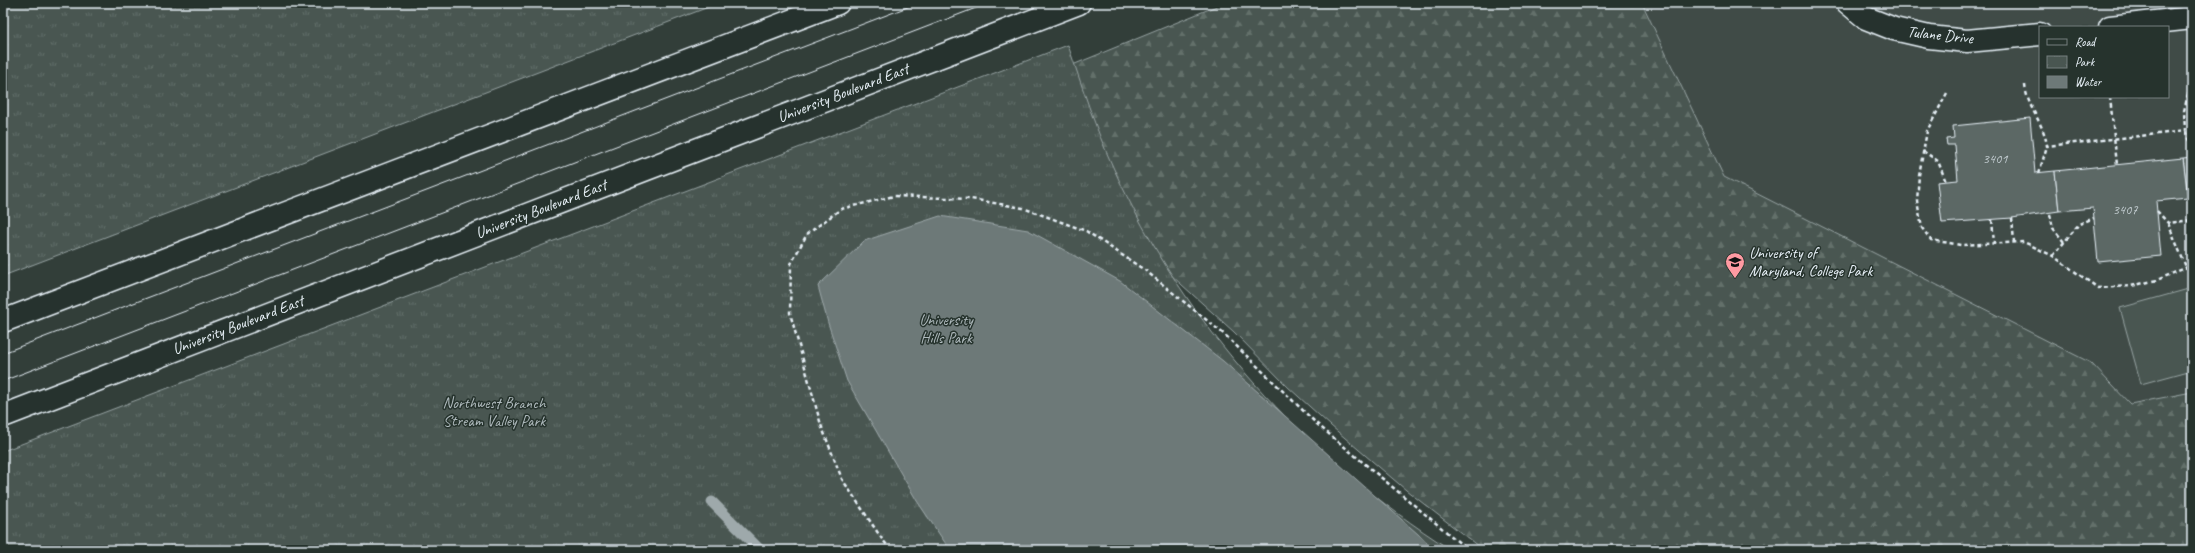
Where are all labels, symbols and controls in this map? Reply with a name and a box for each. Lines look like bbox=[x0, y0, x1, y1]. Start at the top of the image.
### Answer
street label: Tulane Drive bbox=[1906, 22, 1976, 49]
legend bbox=[2039, 26, 2169, 98]
text: Road bbox=[2075, 34, 2097, 50]
text: Park bbox=[2075, 54, 2096, 70]
street label: University Boulevard East bbox=[775, 58, 914, 127]
text: Water bbox=[2075, 74, 2103, 90]
house number: 3401 bbox=[1982, 150, 2008, 167]
street label: University Boulevard East bbox=[473, 174, 612, 243]
house number: 3407 bbox=[2112, 201, 2138, 218]
place label: University of Maryland, College Park bbox=[1749, 243, 1873, 281]
school or university icon: University of Maryland, College Park bbox=[1724, 251, 1746, 279]
street label: University Boulevard East bbox=[170, 290, 309, 359]
park label: University Hills Park bbox=[919, 310, 974, 348]
park label: Northwest Branch Stream Valley Park bbox=[443, 393, 547, 431]

